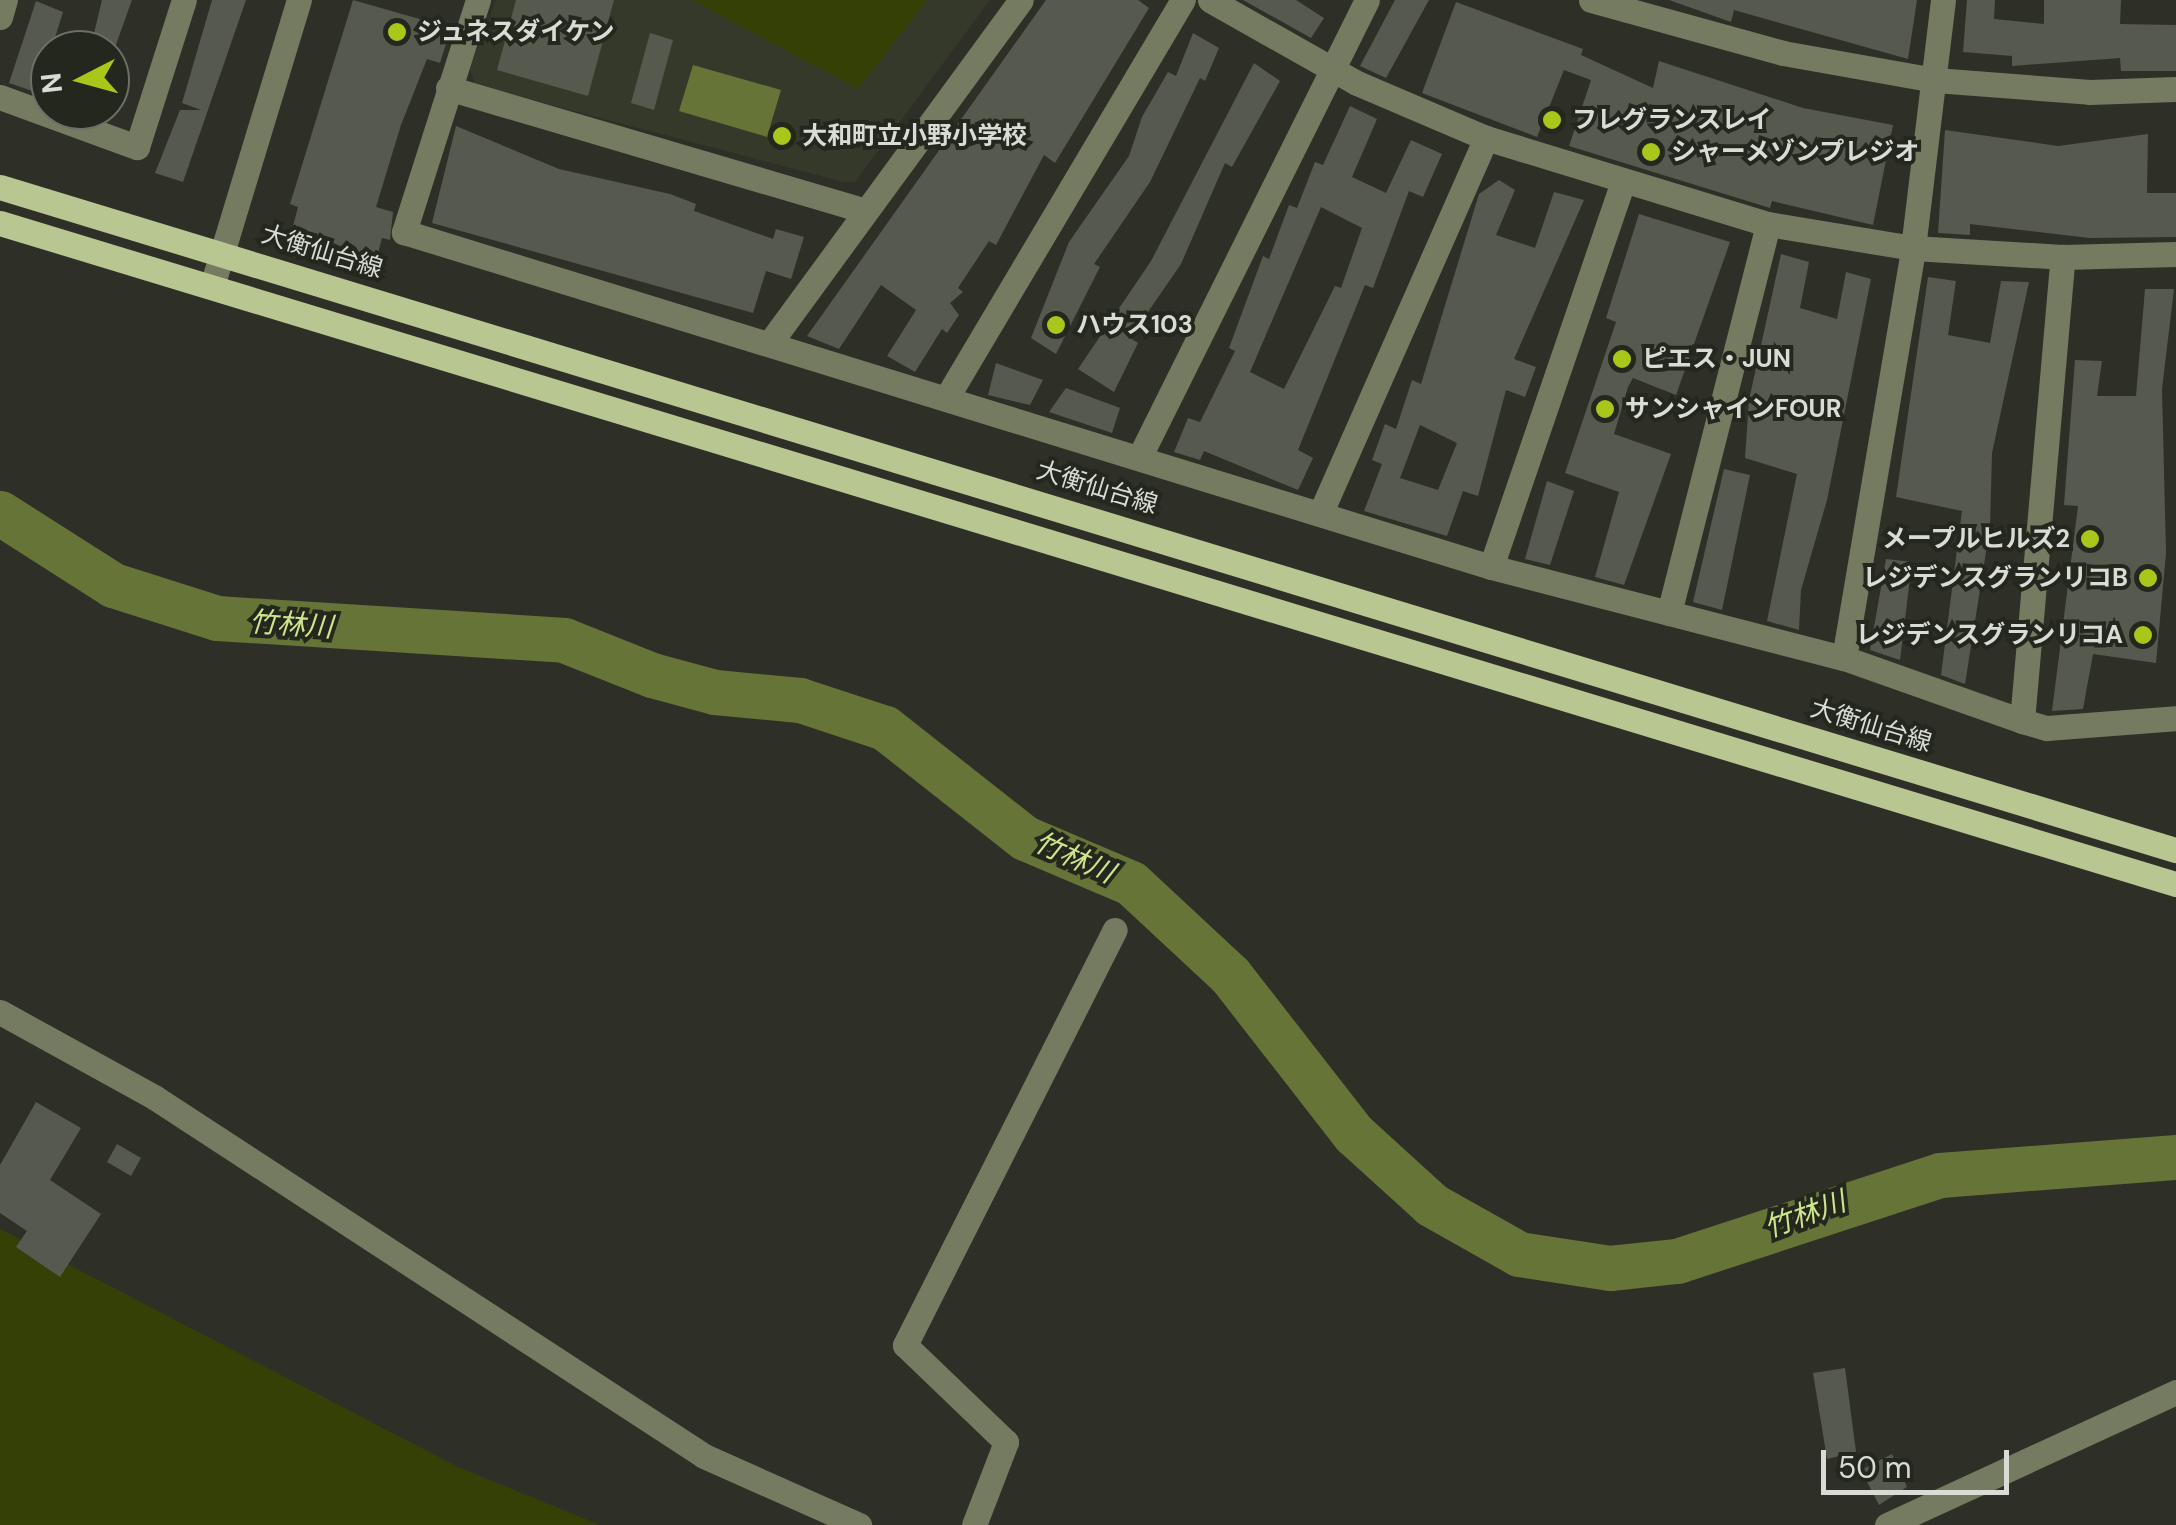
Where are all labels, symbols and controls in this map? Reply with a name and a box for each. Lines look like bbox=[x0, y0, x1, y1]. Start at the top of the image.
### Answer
place label: ジュネスダイケン bbox=[417, 17, 617, 47]
marker: ジュネスダイケン bbox=[386, 21, 408, 43]
north arrow bbox=[30, 30, 130, 130]
text: N bbox=[32, 71, 71, 95]
place label: フレグランスレイ bbox=[1572, 105, 1772, 135]
marker: フレグランスレイ bbox=[1541, 109, 1563, 131]
place label: 大和町立小野小学校 bbox=[802, 121, 1027, 151]
marker: 大和町立小野小学校 bbox=[771, 125, 793, 147]
place label: シャーメゾンプレジオ bbox=[1671, 137, 1921, 167]
marker: シャーメゾンプレジオ bbox=[1640, 141, 1662, 163]
street label: 大衡仙台線 bbox=[258, 219, 386, 285]
place label: ハウス103 bbox=[1076, 310, 1193, 340]
marker: ハウス103 bbox=[1045, 314, 1067, 336]
place label: ピエス・JUN bbox=[1642, 344, 1791, 374]
marker: ピエス・JUN bbox=[1611, 348, 1633, 370]
place label: サンシャインFOUR bbox=[1625, 394, 1841, 424]
marker: サンシャインFOUR bbox=[1594, 398, 1616, 420]
street label: 大衡仙台線 bbox=[1033, 455, 1161, 521]
place label: メープルヒルズ2 bbox=[1881, 524, 2070, 554]
marker: メープルヒルズ2 bbox=[2079, 528, 2101, 550]
place label: レジデンスグランリコB bbox=[1862, 563, 2128, 593]
marker: レジデンスグランリコB bbox=[2137, 567, 2159, 589]
water label: 竹林川 bbox=[248, 605, 334, 645]
place label: レジデンスグランリコA bbox=[1855, 620, 2123, 650]
marker: レジデンスグランリコA bbox=[2132, 624, 2154, 646]
street label: 大衡仙台線 bbox=[1807, 693, 1935, 759]
water label: 竹林川 bbox=[1029, 826, 1119, 890]
water label: 竹林川 bbox=[1760, 1185, 1850, 1245]
scale bar bbox=[1826, 1430, 2014, 1492]
text: 50 m bbox=[1838, 1448, 1912, 1487]

